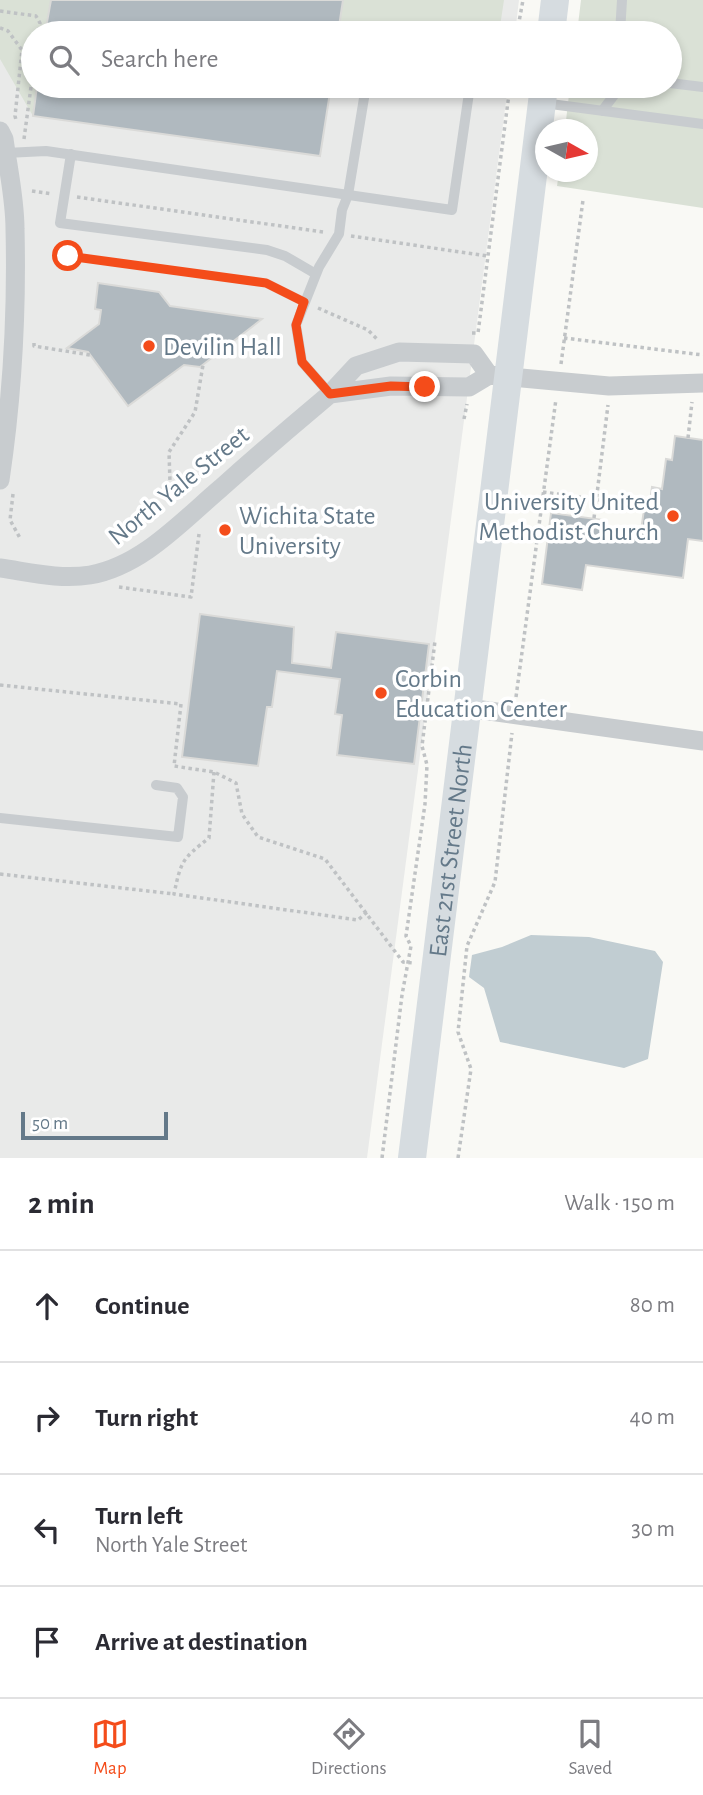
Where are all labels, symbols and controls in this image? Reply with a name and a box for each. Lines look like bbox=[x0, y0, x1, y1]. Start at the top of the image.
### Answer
search box bbox=[21, 21, 682, 98]
icon: search bbox=[45, 41, 83, 79]
text: Search here bbox=[101, 46, 219, 72]
north arrow bbox=[535, 119, 598, 182]
route start bbox=[52, 240, 83, 271]
place label: Devilin Hall bbox=[163, 334, 282, 360]
marker: Devilin Hall bbox=[141, 338, 157, 354]
route end bbox=[409, 371, 440, 402]
street label: North Yale Street bbox=[104, 421, 254, 550]
place label: University United Methodist Church bbox=[479, 489, 659, 545]
place label: Wichita State University bbox=[239, 503, 375, 559]
marker: University United Methodist Church bbox=[665, 508, 681, 524]
marker: Wichita State University bbox=[217, 522, 233, 538]
place label: Corbin Education Center bbox=[395, 666, 567, 722]
marker: Corbin Education Center bbox=[373, 685, 389, 701]
street label: East 21st Street North bbox=[425, 742, 477, 959]
scale bar bbox=[21, 1109, 168, 1141]
text: 50 m bbox=[32, 1114, 68, 1133]
text: 2 min bbox=[28, 1189, 95, 1219]
text: Walk · 150 m bbox=[564, 1192, 675, 1215]
icon: ahead bbox=[28, 1287, 66, 1325]
text: Continue bbox=[95, 1293, 190, 1319]
text: 80 m bbox=[630, 1294, 675, 1317]
icon: right bbox=[28, 1399, 66, 1437]
text: Turn right bbox=[95, 1405, 198, 1431]
text: 40 m bbox=[630, 1406, 675, 1429]
text: Turn left bbox=[95, 1503, 183, 1529]
icon: left bbox=[28, 1511, 66, 1549]
text: 30 m bbox=[631, 1518, 675, 1541]
text: North Yale Street bbox=[95, 1534, 247, 1557]
icon: arrive bbox=[28, 1623, 66, 1661]
text: Arrive at destination bbox=[95, 1629, 308, 1655]
tab: Map bbox=[91, 1715, 129, 1780]
tab: Directions bbox=[311, 1715, 387, 1780]
tab: Saved bbox=[569, 1715, 612, 1780]

